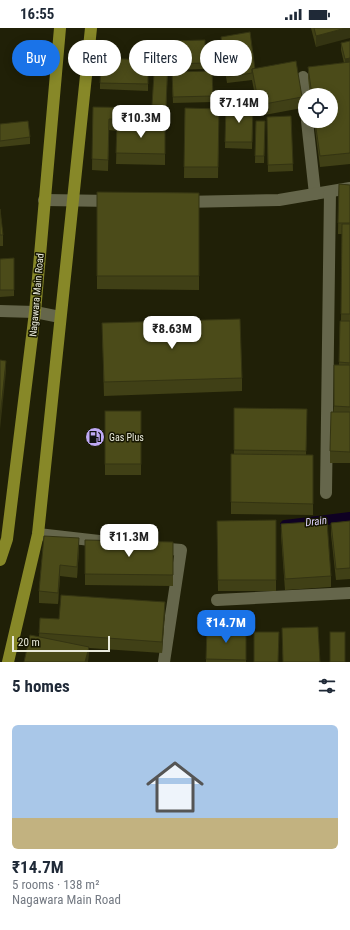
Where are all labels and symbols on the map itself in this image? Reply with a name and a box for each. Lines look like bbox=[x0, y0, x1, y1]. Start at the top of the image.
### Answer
pin: ₹7.14M bbox=[206, 90, 272, 124]
pin: ₹10.3M bbox=[108, 105, 174, 139]
street label: Nagawara Main Road bbox=[27, 253, 46, 337]
pin: ₹8.63M bbox=[139, 316, 205, 350]
fuel station icon: Gas Plus bbox=[84, 426, 106, 448]
place label: Gas Plus bbox=[109, 432, 144, 443]
water label: Drain bbox=[304, 514, 328, 529]
pin: ₹11.3M bbox=[96, 524, 162, 558]
pin: ₹14.7M bbox=[193, 610, 259, 644]
scale bar bbox=[12, 634, 110, 653]

